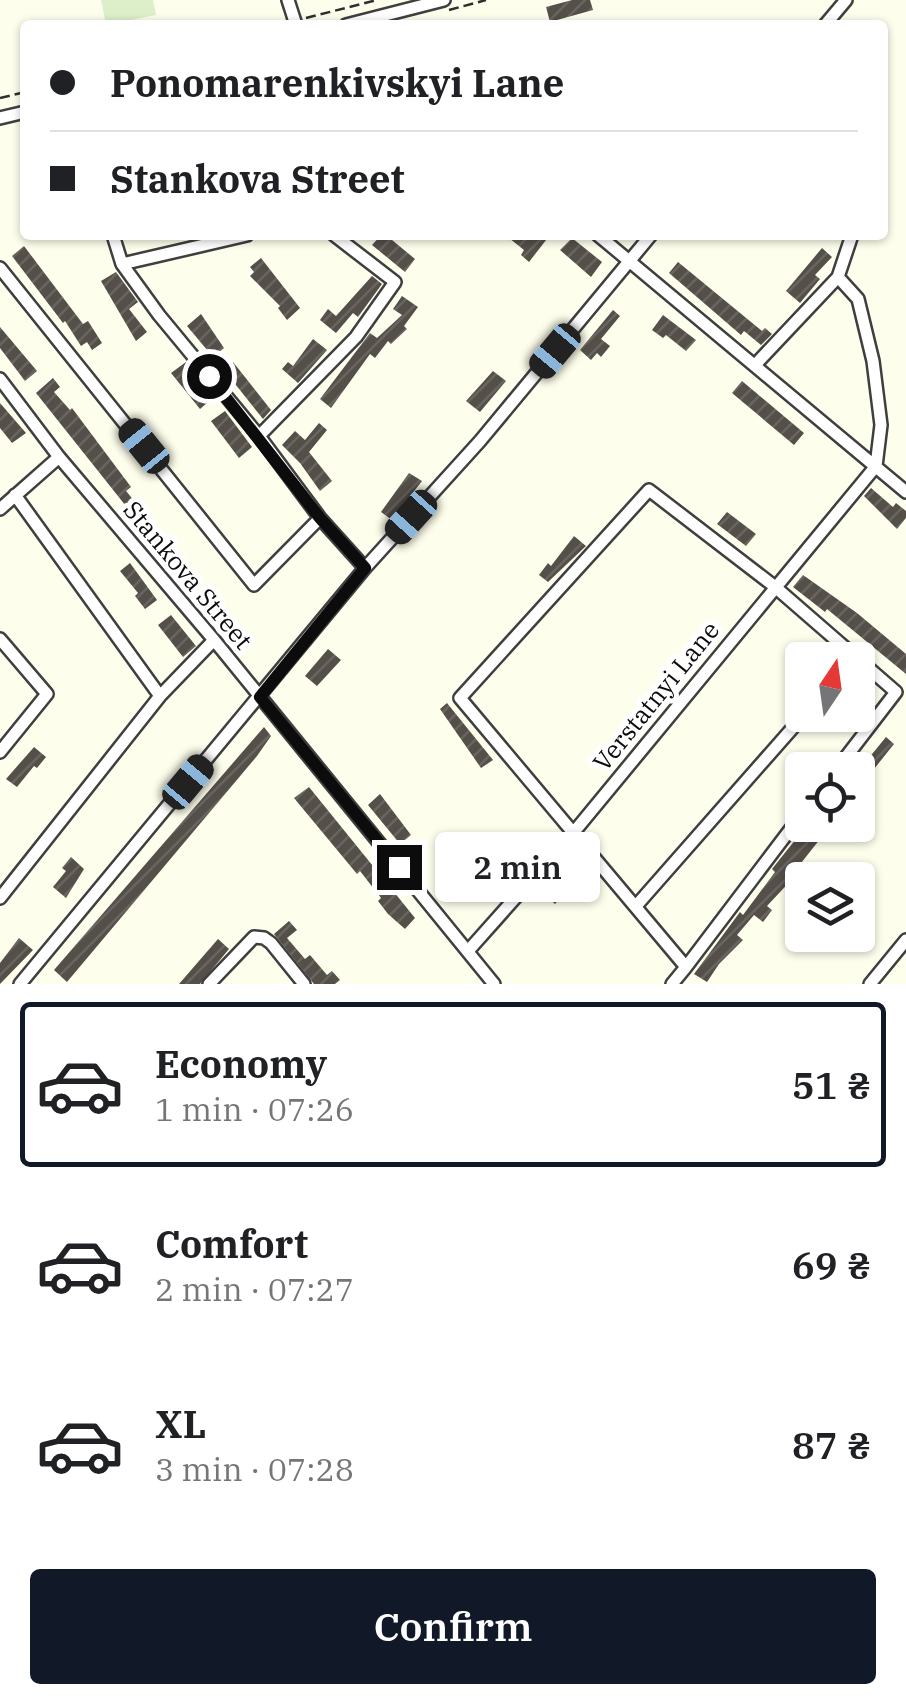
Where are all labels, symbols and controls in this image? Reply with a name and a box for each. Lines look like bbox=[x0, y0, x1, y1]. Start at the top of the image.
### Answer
text: Ponomarenkivskyi Lane bbox=[110, 58, 564, 107]
text: Stankova Street bbox=[110, 154, 405, 203]
car bbox=[524, 318, 586, 384]
route start bbox=[187, 354, 232, 399]
car bbox=[113, 413, 175, 479]
car bbox=[380, 485, 442, 549]
street label: Stankova Street bbox=[117, 494, 260, 656]
street label: Verstatnyi Lane bbox=[585, 614, 726, 777]
north arrow bbox=[785, 642, 875, 732]
map controls bbox=[785, 642, 875, 952]
car bbox=[157, 749, 219, 815]
button: locate bbox=[785, 752, 875, 842]
callout: 2 min bbox=[434, 832, 599, 902]
route end bbox=[377, 845, 422, 890]
text: 2 min bbox=[473, 846, 562, 888]
button: layers bbox=[785, 862, 875, 952]
text: Economy bbox=[155, 1039, 327, 1088]
icon: car bbox=[35, 1040, 125, 1130]
text: 51 ₴ bbox=[792, 1060, 871, 1109]
text: 1 min · 07:26 bbox=[155, 1088, 354, 1130]
text: Comfort bbox=[155, 1219, 308, 1268]
icon: car bbox=[35, 1220, 125, 1310]
text: 69 ₴ bbox=[792, 1240, 871, 1289]
text: 2 min · 07:27 bbox=[155, 1268, 354, 1310]
text: XL bbox=[155, 1399, 206, 1448]
icon: car bbox=[35, 1400, 125, 1490]
text: 87 ₴ bbox=[792, 1420, 871, 1469]
text: 3 min · 07:28 bbox=[155, 1448, 354, 1490]
button: Confirm bbox=[30, 1569, 876, 1684]

